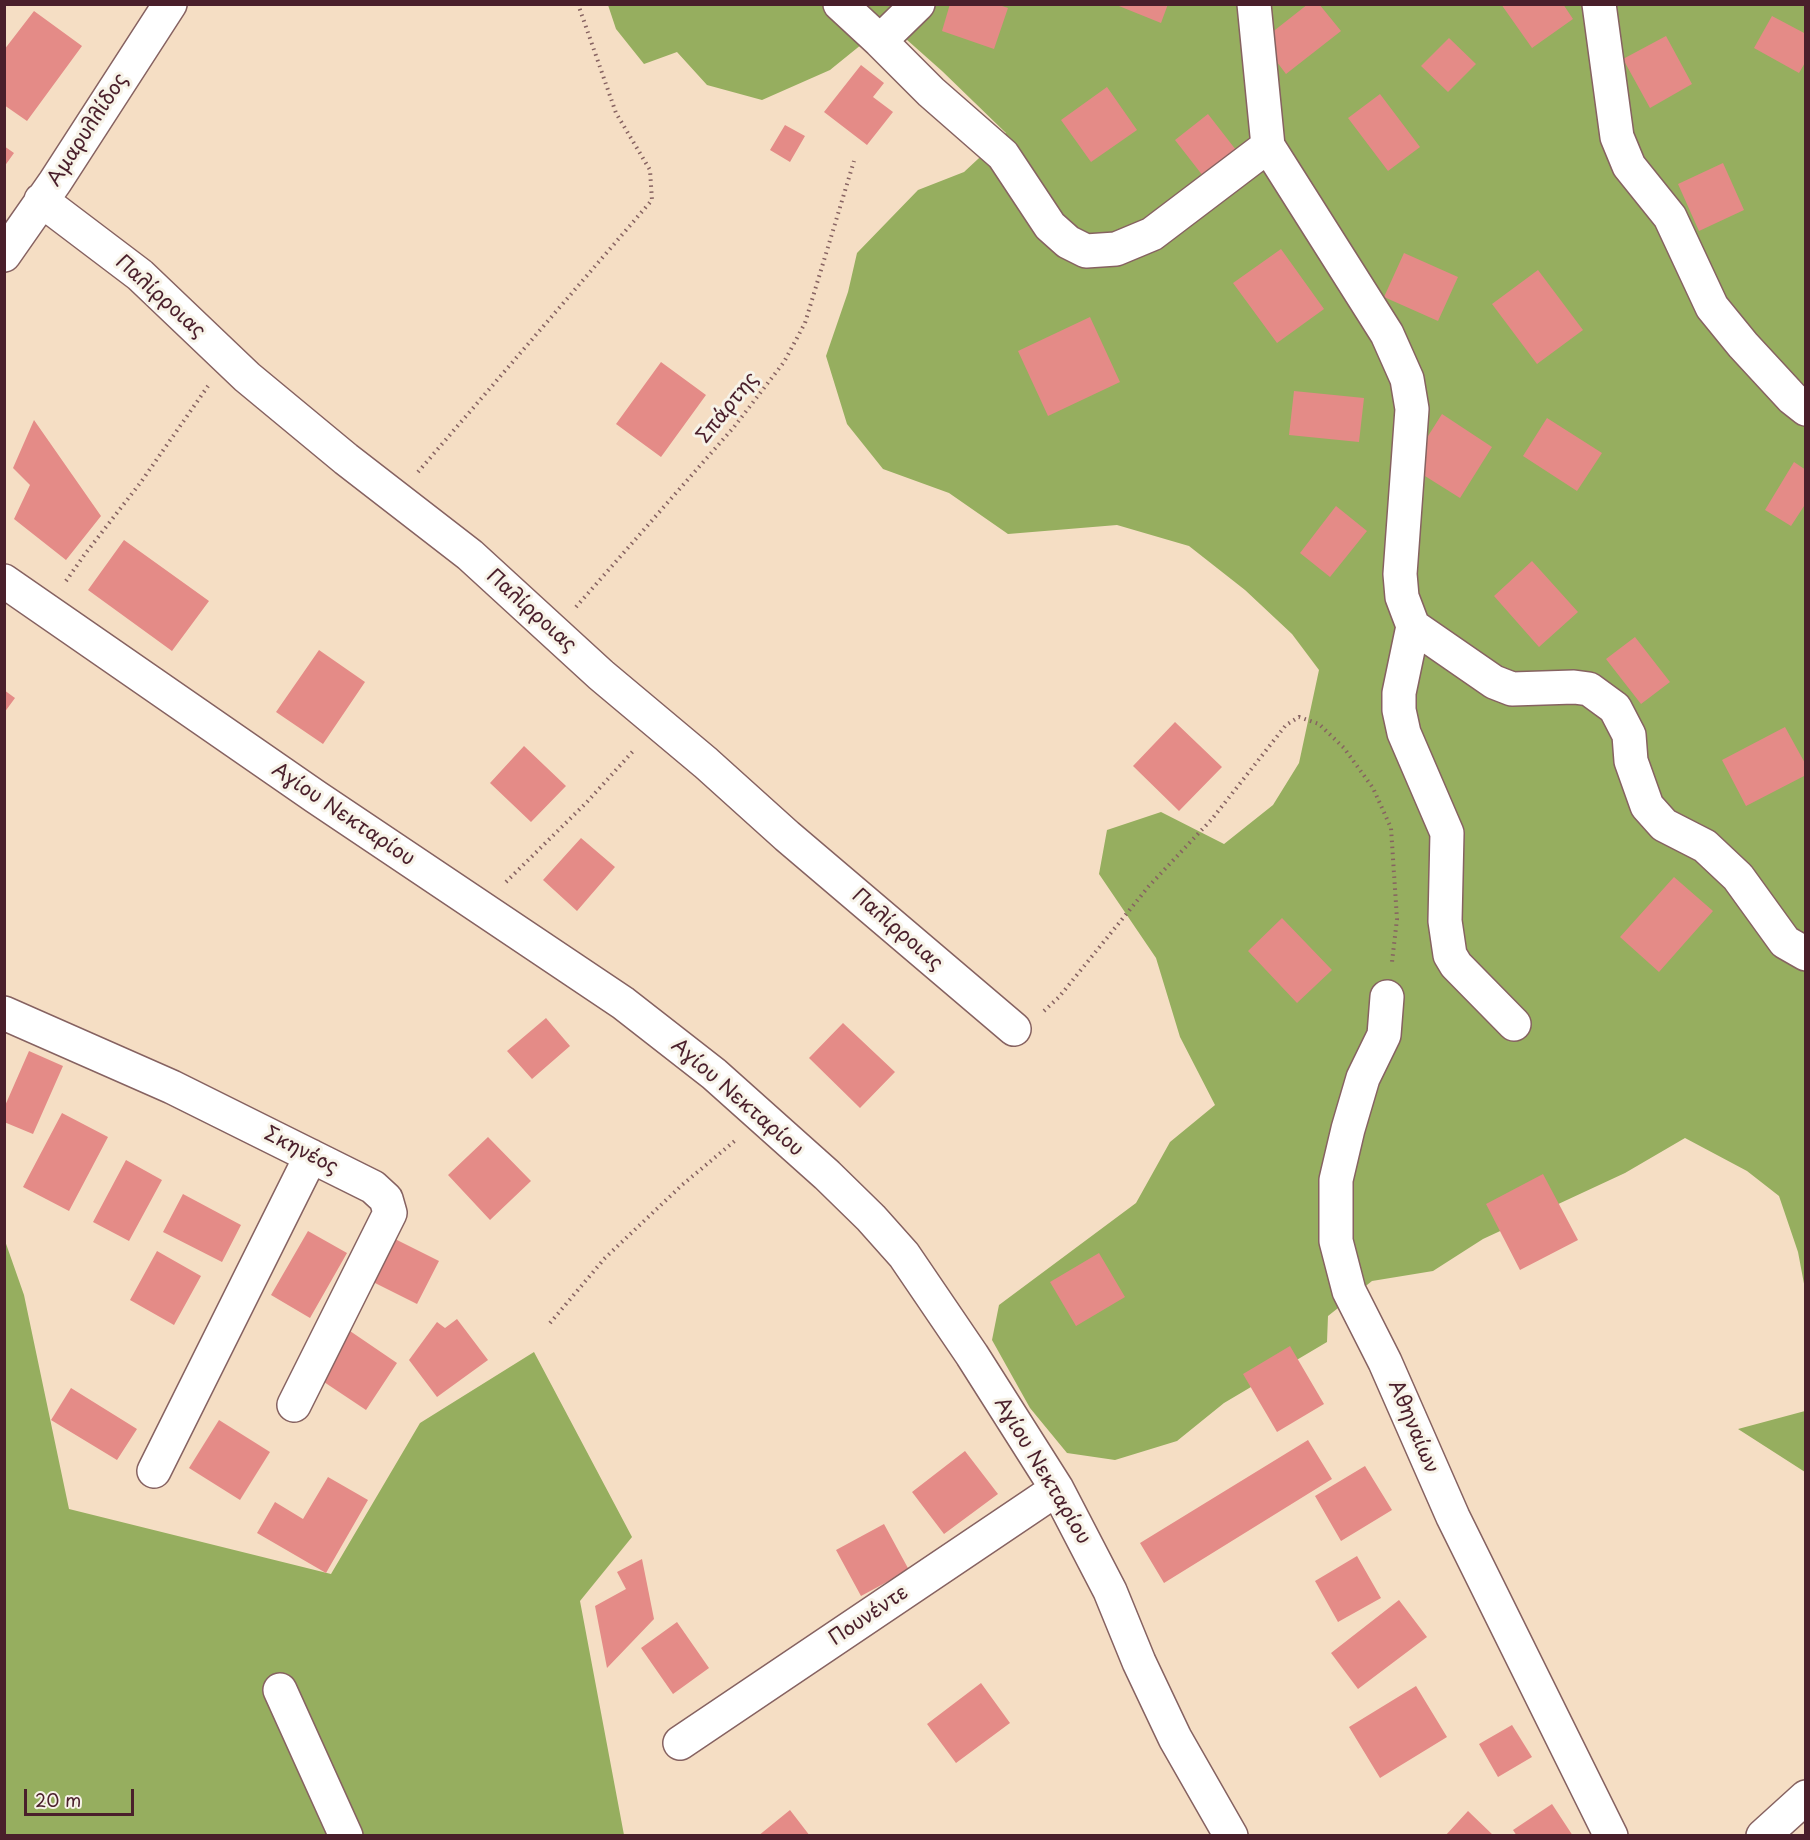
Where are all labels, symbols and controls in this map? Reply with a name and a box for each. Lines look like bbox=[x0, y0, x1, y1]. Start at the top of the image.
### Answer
street label: Αμαρυλλίδος bbox=[43, 69, 133, 191]
street label: Παλίρροιας bbox=[110, 250, 210, 344]
street label: Σπάρτης bbox=[692, 368, 764, 448]
street label: Παλίρροιας bbox=[481, 564, 581, 658]
street label: Αγίου Νεκταρίου bbox=[267, 758, 419, 872]
street label: Παλίρροιας bbox=[847, 884, 947, 976]
street label: Αγίου Νεκταρίου bbox=[666, 1034, 808, 1162]
street label: Σκηνέος bbox=[260, 1122, 342, 1180]
street label: Αθηναίων bbox=[1383, 1377, 1443, 1477]
street label: Αγίου Νεκταρίου bbox=[989, 1393, 1095, 1549]
street label: Πουνέντε bbox=[825, 1581, 913, 1651]
scale bar bbox=[27, 1777, 136, 1815]
text: 20 m bbox=[35, 1786, 81, 1813]

